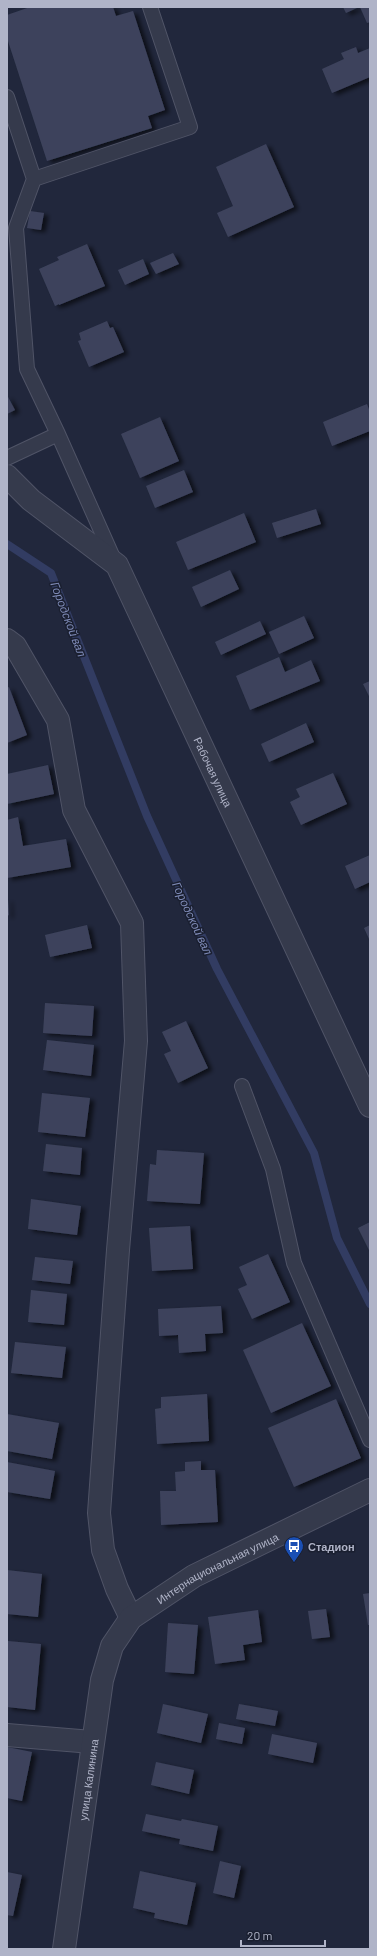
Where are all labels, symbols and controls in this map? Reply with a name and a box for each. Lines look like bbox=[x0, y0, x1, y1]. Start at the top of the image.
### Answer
water label: Городской вал bbox=[47, 580, 90, 659]
street label: Рабочая улица bbox=[192, 735, 236, 810]
water label: Городской вал bbox=[169, 879, 216, 957]
street label: Интернациональная улица bbox=[154, 1529, 281, 1606]
bus stop icon: Стадион bbox=[283, 1535, 305, 1563]
place label: Стадион bbox=[308, 1540, 355, 1553]
street label: улица Калинина bbox=[76, 1737, 100, 1821]
scale bar bbox=[241, 1922, 325, 1948]
text: 20 m bbox=[247, 1928, 273, 1942]

